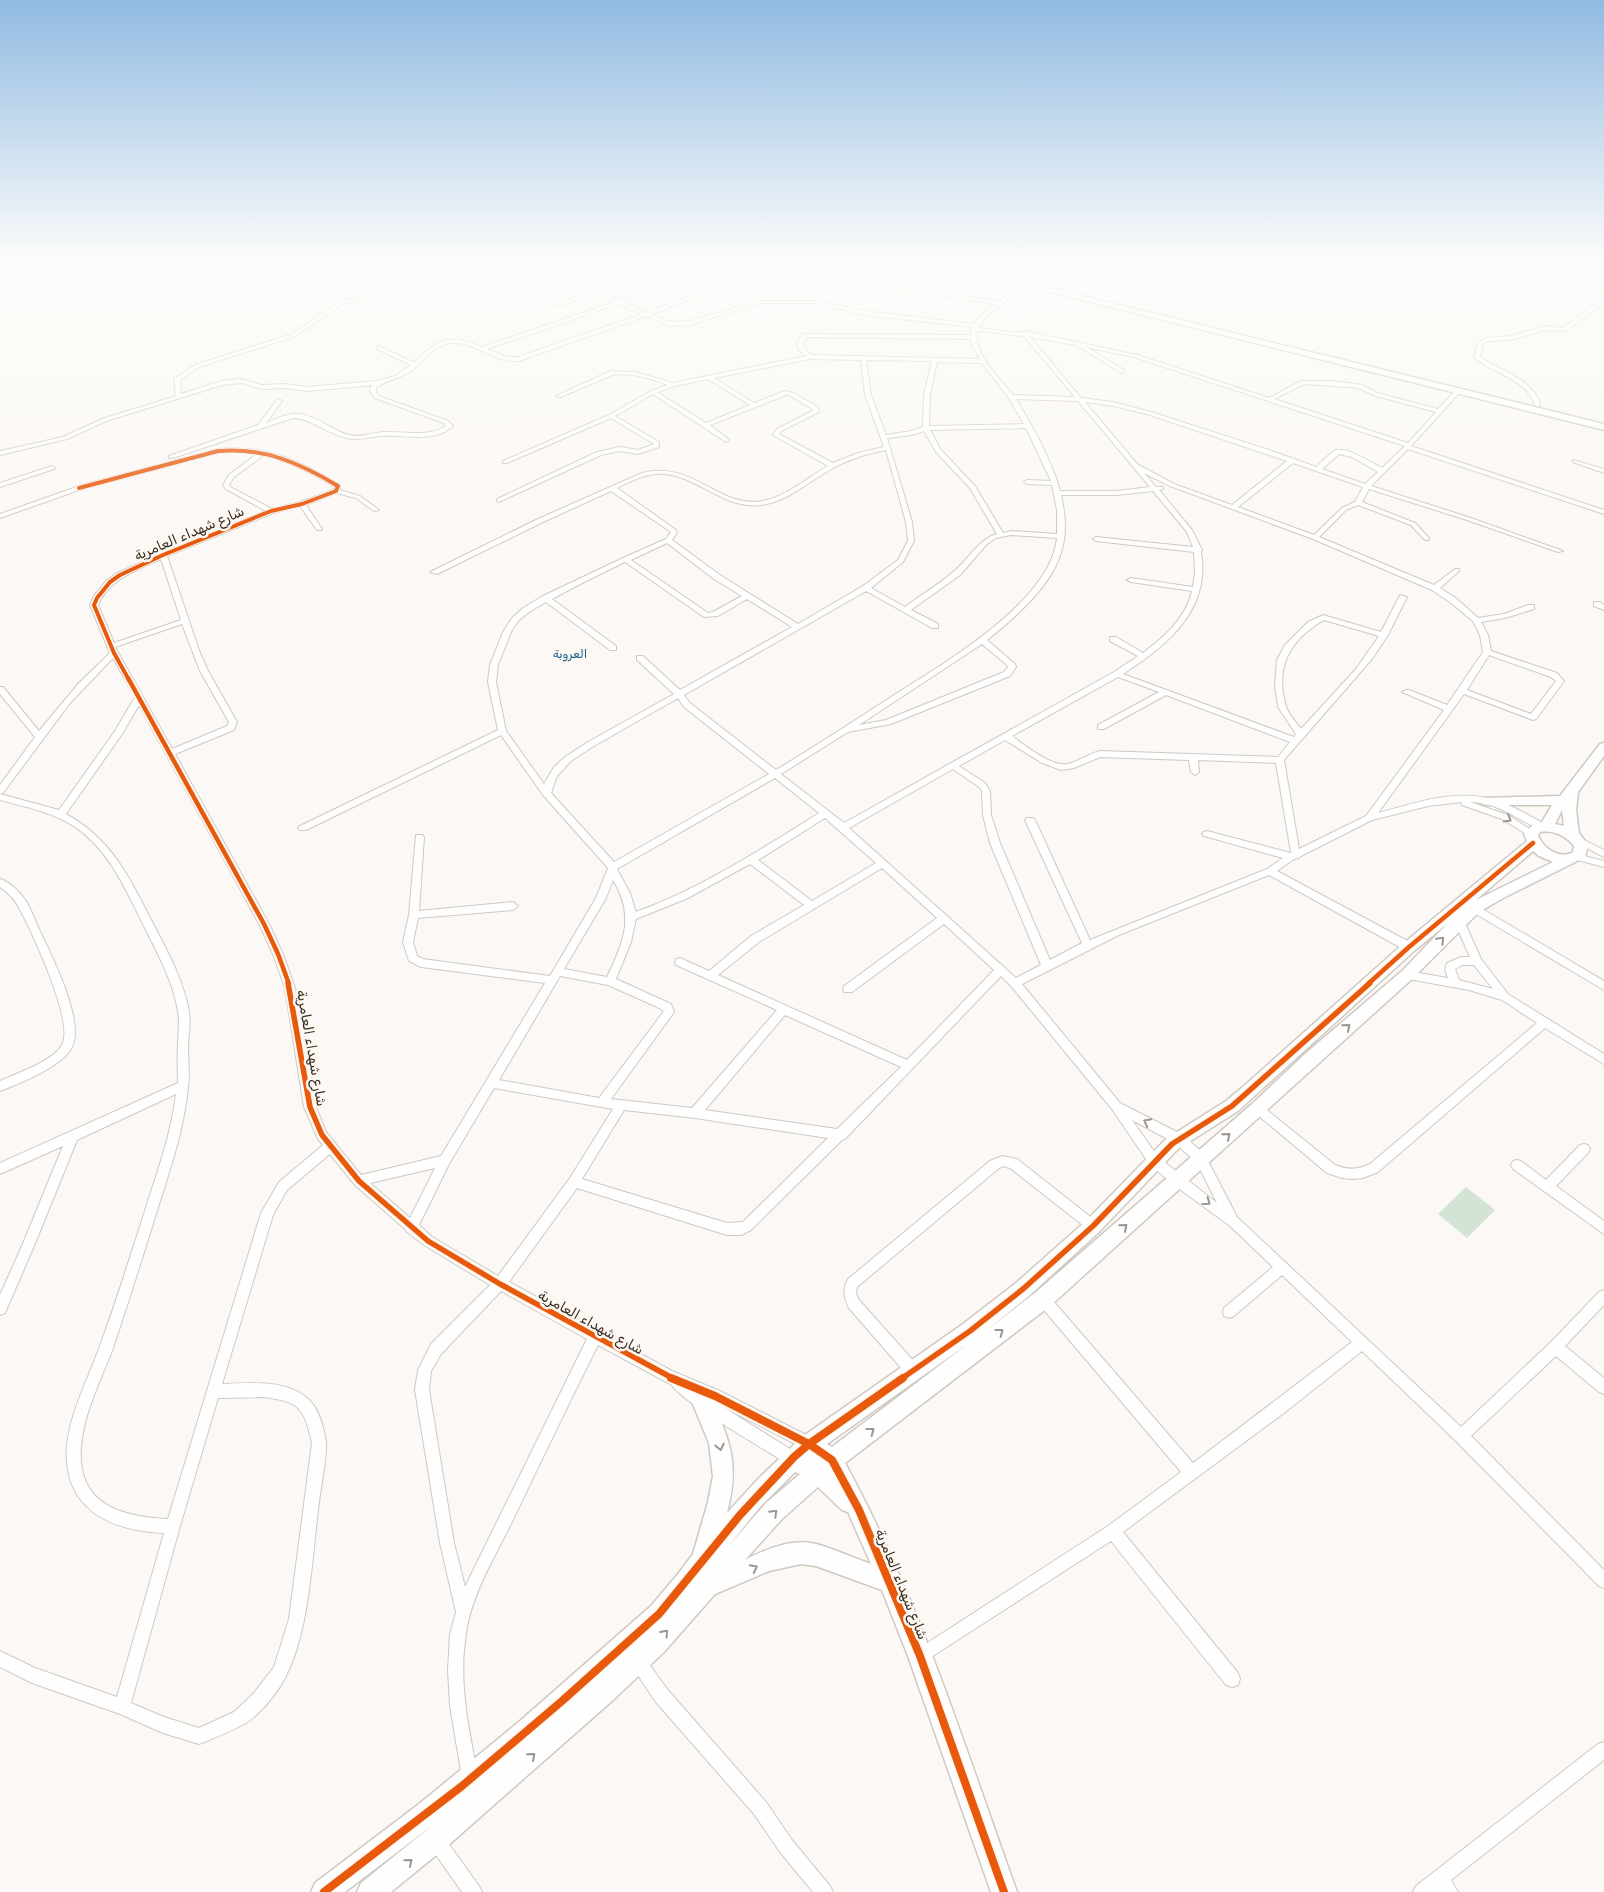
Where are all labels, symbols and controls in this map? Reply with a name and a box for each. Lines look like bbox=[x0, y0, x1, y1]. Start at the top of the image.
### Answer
street label: شارع شهداء العامرية bbox=[132, 503, 248, 566]
district label: العروبة bbox=[553, 647, 587, 662]
one-way arrow bbox=[1503, 813, 1512, 823]
one-way arrow bbox=[1435, 937, 1444, 946]
street label: شارع شهداء العامرية bbox=[291, 989, 330, 1108]
one-way arrow bbox=[1342, 1024, 1351, 1033]
one-way arrow bbox=[1143, 1118, 1152, 1128]
one-way arrow bbox=[1222, 1133, 1231, 1142]
one-way arrow bbox=[1201, 1195, 1210, 1205]
one-way arrow bbox=[1119, 1224, 1128, 1233]
street label: شارع شهداء العامرية bbox=[534, 1286, 646, 1360]
one-way arrow bbox=[994, 1330, 1003, 1338]
one-way arrow bbox=[865, 1428, 875, 1437]
one-way arrow bbox=[714, 1443, 725, 1452]
one-way arrow bbox=[768, 1509, 777, 1518]
street label: شارع شهداء العامرية bbox=[870, 1526, 931, 1643]
one-way arrow bbox=[748, 1564, 757, 1574]
one-way arrow bbox=[659, 1630, 668, 1639]
one-way arrow bbox=[526, 1753, 535, 1762]
one-way arrow bbox=[403, 1858, 412, 1867]

